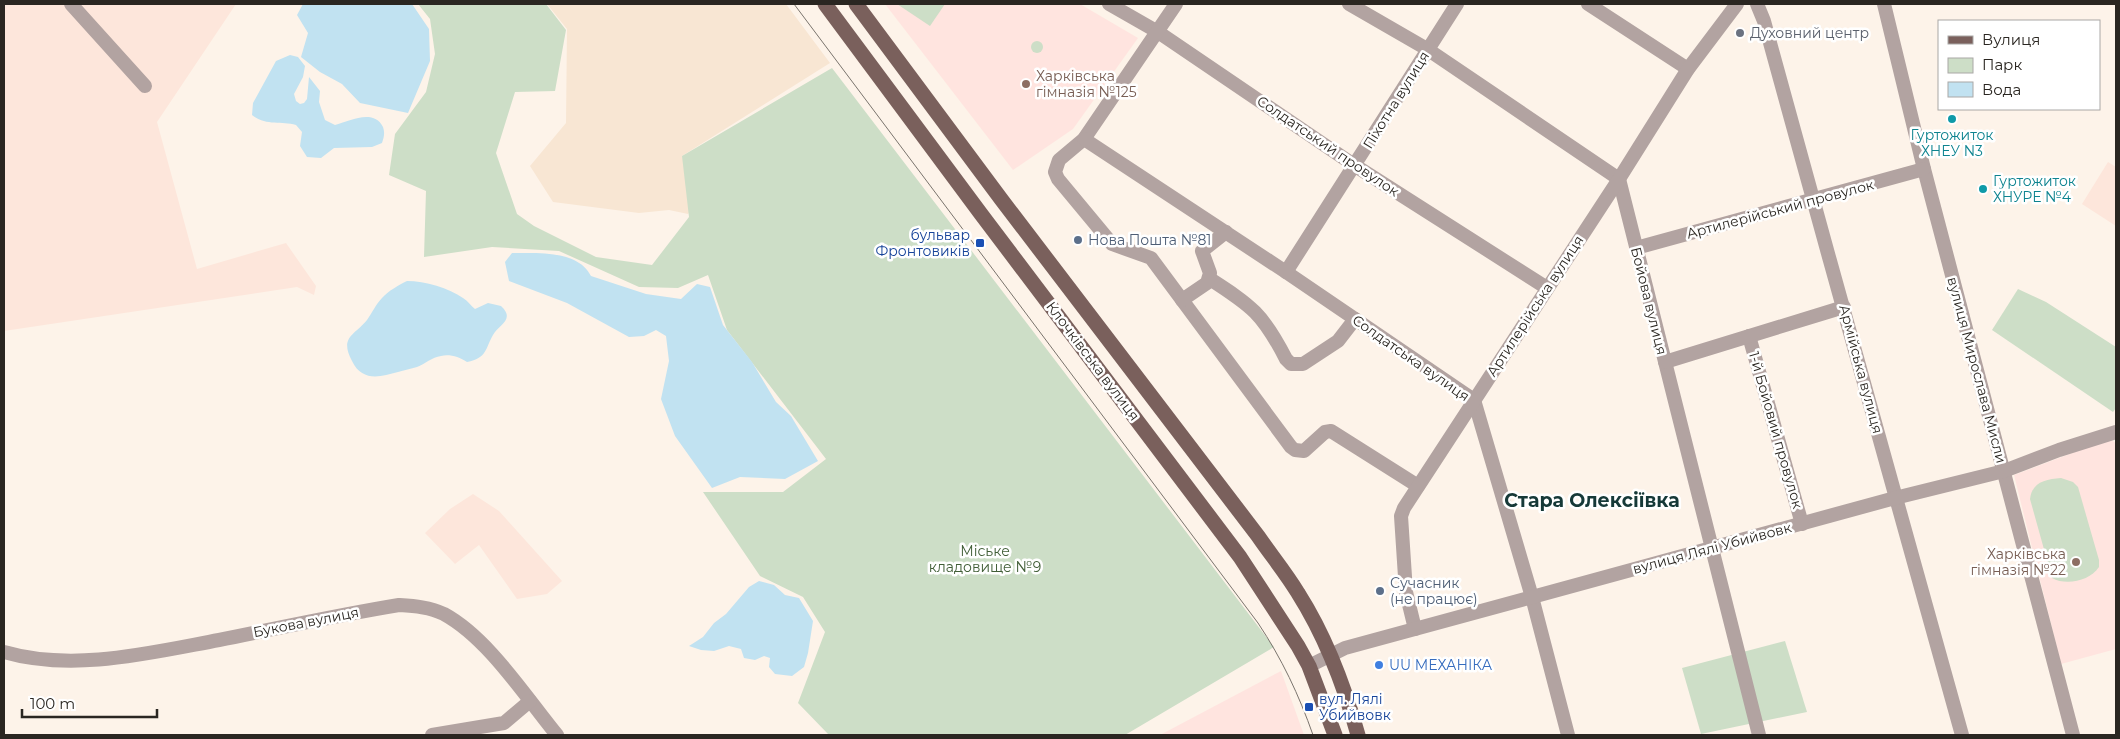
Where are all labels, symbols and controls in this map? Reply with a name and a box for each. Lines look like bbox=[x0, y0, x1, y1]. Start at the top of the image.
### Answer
legend bbox=[1938, 20, 2100, 110]
place label: Духовний центр bbox=[1750, 24, 1869, 42]
marker: Духовний центр bbox=[1734, 27, 1746, 39]
text: Вулиця bbox=[1982, 30, 2040, 49]
street label: Піхотна вулиця bbox=[1359, 48, 1433, 152]
text: Парк bbox=[1982, 55, 2022, 74]
place label: Харківська гімназія №125 bbox=[1036, 67, 1137, 101]
marker: Харківська гімназія №125 bbox=[1020, 78, 1032, 90]
text: Вода bbox=[1982, 80, 2021, 99]
street label: Солдатський провулок bbox=[1253, 92, 1403, 200]
marker: Гуртожиток ХНЕУ N3 bbox=[1946, 113, 1958, 125]
place label: Гуртожиток ХНЕУ N3 bbox=[1911, 126, 1993, 160]
place label: Гуртожиток ХНУРЕ №4 bbox=[1993, 172, 2076, 206]
street label: Артилерійський провулок bbox=[1684, 175, 1876, 243]
marker: Гуртожиток ХНУРЕ №4 bbox=[1977, 183, 1989, 195]
place label: бульвар Фронтовиків bbox=[875, 226, 970, 260]
place label: Нова Пошта №81 bbox=[1088, 231, 1211, 249]
street label: Артилерійська вулиця bbox=[1483, 232, 1587, 380]
marker: Нова Пошта №81 bbox=[1072, 234, 1084, 246]
marker: бульвар Фронтовиків bbox=[974, 237, 986, 249]
street label: Бойова вулиця bbox=[1627, 245, 1671, 357]
street label: вулиця Мирослава Мисли bbox=[1943, 275, 2011, 465]
street label: Клочківська вулиця bbox=[1042, 298, 1144, 424]
street label: Армійська вулиця bbox=[1835, 303, 1887, 435]
street label: Солдатська вулиця bbox=[1349, 311, 1473, 405]
street label: 1-й Бойовий провулок bbox=[1745, 349, 1807, 511]
district label: Стара Олексіївка bbox=[1504, 489, 1680, 512]
street label: вулиця Лялі Убийвовк bbox=[1631, 518, 1793, 578]
park label: Міське кладовище №9 bbox=[929, 542, 1041, 576]
place label: Харківська гімназія №22 bbox=[1970, 545, 2066, 579]
marker: Харківська гімназія №22 bbox=[2070, 556, 2082, 568]
place label: Сучасник (не працює) bbox=[1390, 574, 1478, 608]
marker: Сучасник (не працює) bbox=[1374, 585, 1386, 597]
street label: Букова вулиця bbox=[252, 603, 360, 641]
place label: UU МЕХАНІКА bbox=[1389, 656, 1493, 674]
marker: UU МЕХАНІКА bbox=[1373, 659, 1385, 671]
scale bar bbox=[22, 686, 158, 718]
place label: вул. Лялі Убийвовк bbox=[1319, 690, 1391, 724]
text: 100 m bbox=[30, 694, 75, 713]
marker: вул. Лялі Убийвовк bbox=[1303, 701, 1315, 713]

